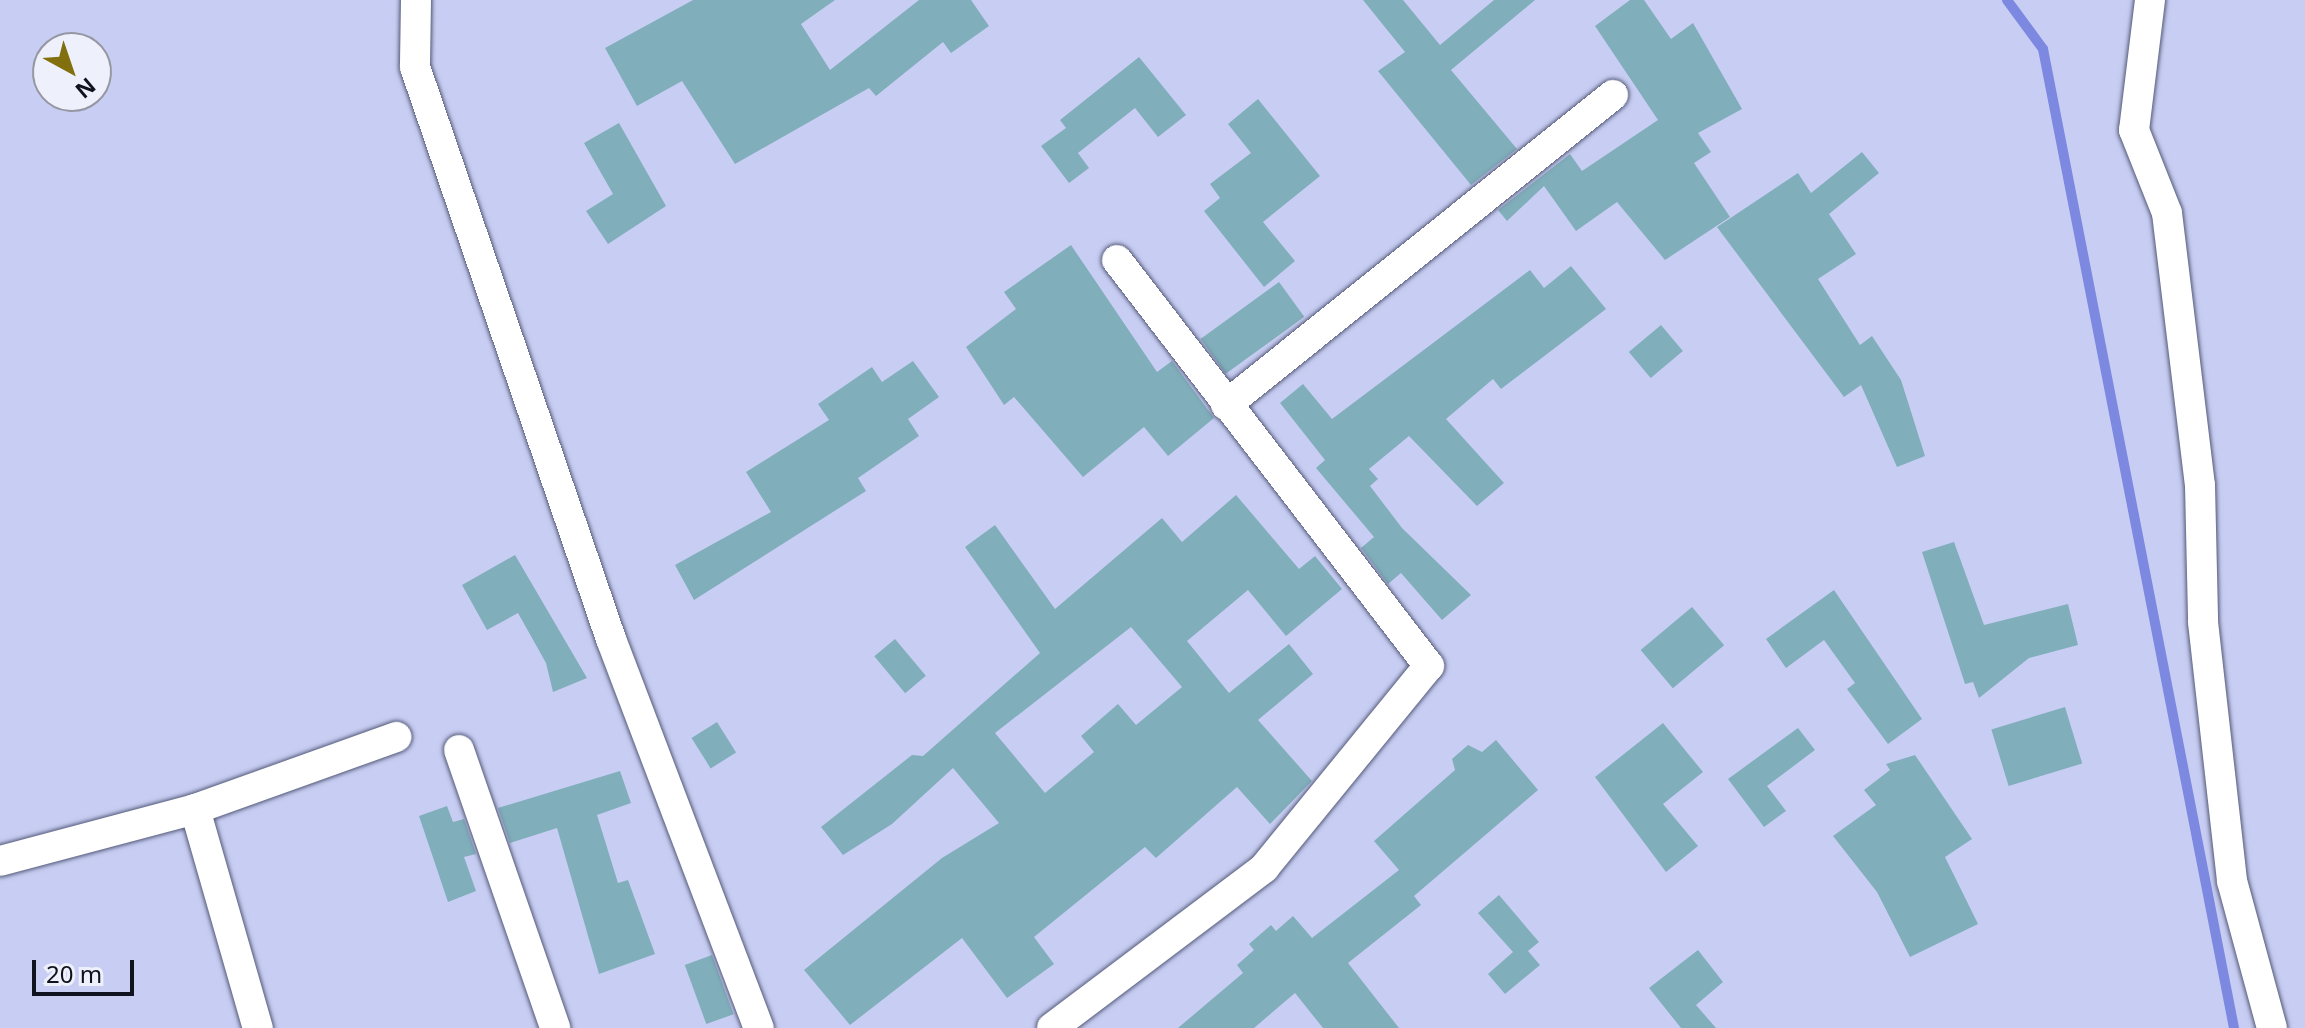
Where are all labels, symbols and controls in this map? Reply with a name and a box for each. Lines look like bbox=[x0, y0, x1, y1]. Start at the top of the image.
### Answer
north arrow bbox=[32, 32, 112, 112]
text: N bbox=[70, 72, 103, 106]
scale bar bbox=[36, 944, 138, 994]
text: 20 m bbox=[46, 957, 102, 990]

